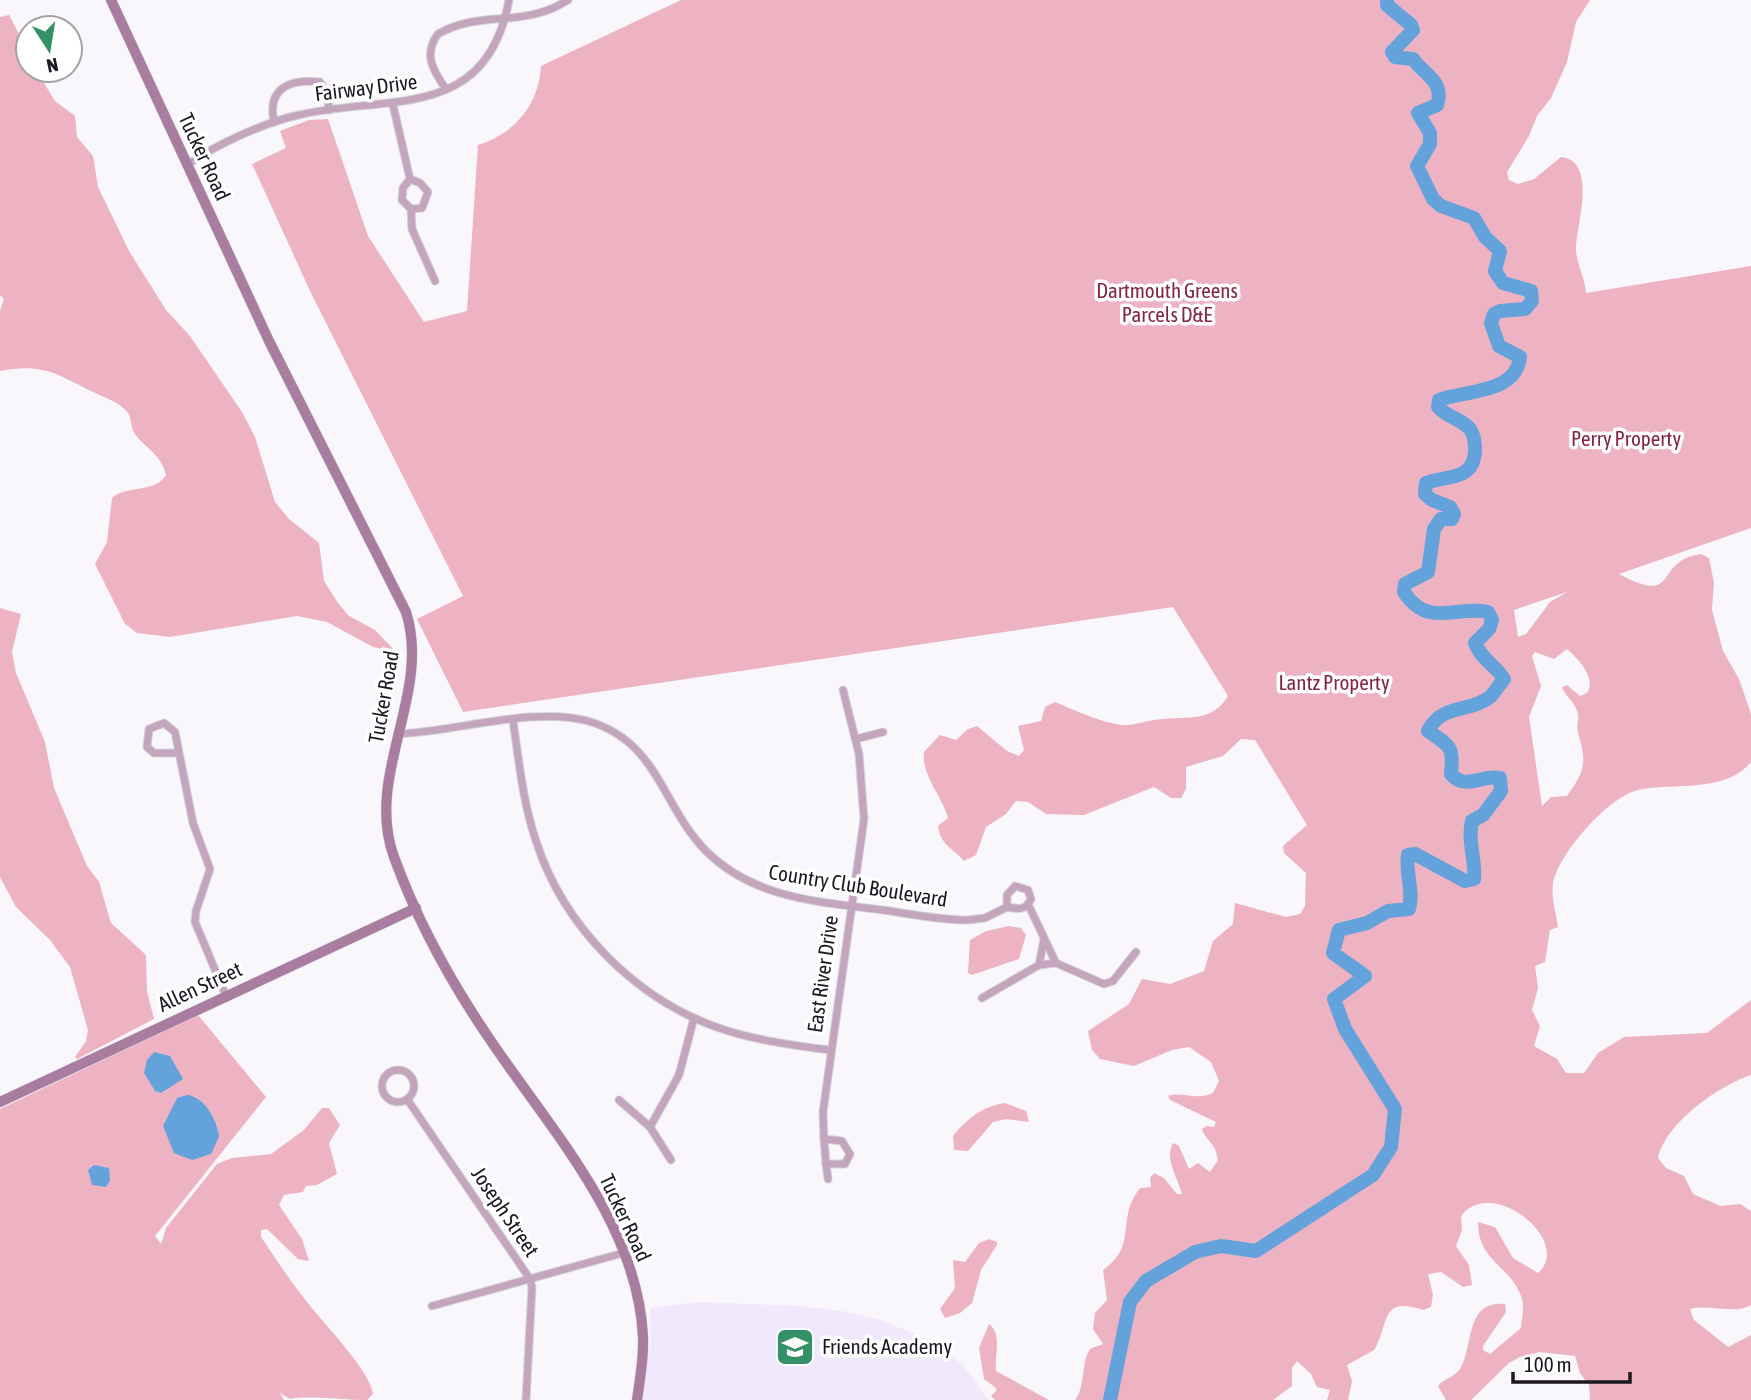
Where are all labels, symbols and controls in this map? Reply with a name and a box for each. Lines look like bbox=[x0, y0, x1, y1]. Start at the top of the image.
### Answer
north arrow bbox=[14, 14, 84, 84]
text: N bbox=[45, 54, 60, 78]
street label: Fairway Drive bbox=[313, 69, 419, 105]
street label: Tucker Road bbox=[174, 109, 236, 204]
park label: Dartmouth Greens Parcels D&E bbox=[1096, 278, 1238, 326]
park label: Perry Property bbox=[1571, 426, 1681, 450]
street label: Tucker Road bbox=[363, 649, 403, 745]
park label: Lantz Property bbox=[1278, 670, 1390, 694]
street label: Country Club Boulevard bbox=[767, 859, 949, 911]
street label: East River Drive bbox=[802, 914, 842, 1034]
street label: Allen Street bbox=[154, 956, 245, 1016]
street label: Joseph Street bbox=[467, 1162, 544, 1261]
street label: Tucker Road bbox=[595, 1170, 657, 1265]
school or university icon: Friends Academy bbox=[774, 1326, 816, 1368]
place label: Friends Academy bbox=[822, 1334, 952, 1358]
scale bar bbox=[1513, 1340, 1630, 1384]
text: 100 m bbox=[1524, 1352, 1572, 1376]

